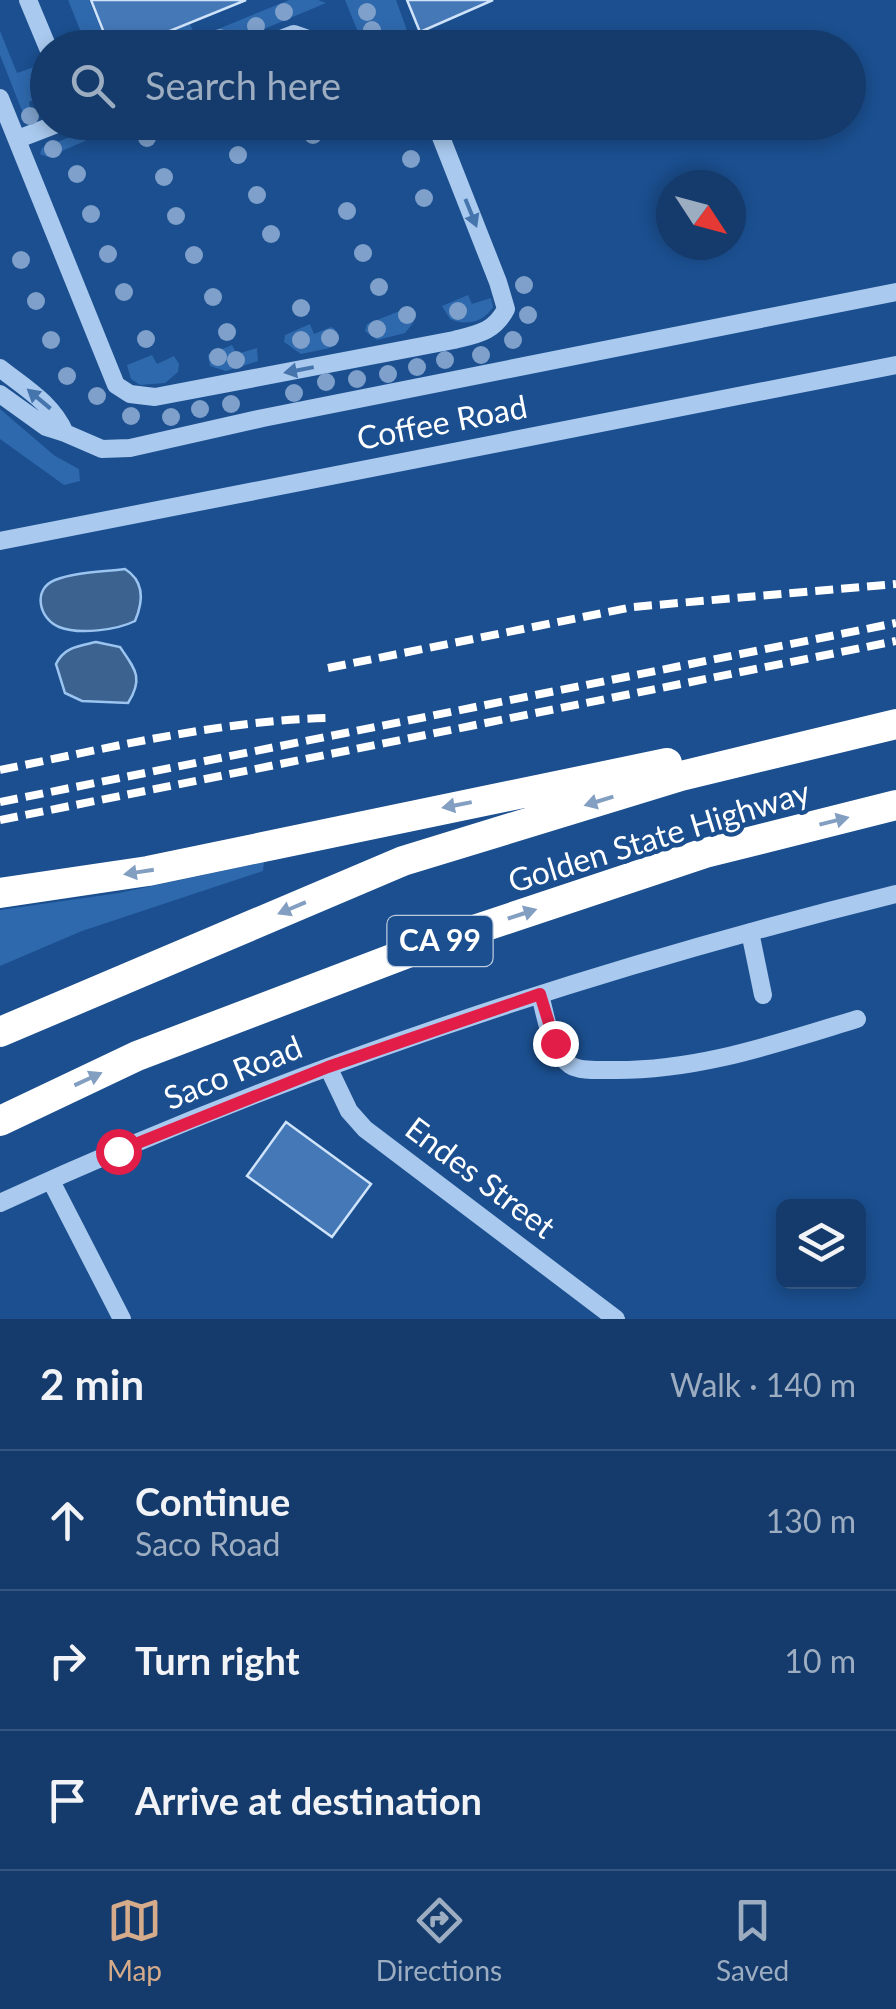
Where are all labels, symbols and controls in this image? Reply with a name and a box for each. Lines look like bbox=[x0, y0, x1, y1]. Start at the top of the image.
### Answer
search box bbox=[30, 30, 866, 140]
icon: search bbox=[65, 58, 120, 113]
text: Search here bbox=[145, 62, 341, 108]
north arrow bbox=[656, 170, 746, 260]
one-way arrow bbox=[464, 198, 479, 228]
one-way arrow bbox=[283, 362, 314, 378]
street label: Coffee Road bbox=[353, 386, 530, 457]
one-way arrow bbox=[27, 388, 52, 410]
street label: Golden State Highway bbox=[503, 771, 815, 900]
one-way arrow bbox=[583, 795, 613, 810]
one-way arrow bbox=[441, 798, 472, 814]
one-way arrow bbox=[818, 812, 849, 828]
one-way arrow bbox=[122, 865, 154, 881]
one-way arrow bbox=[277, 900, 307, 916]
one-way arrow bbox=[508, 906, 538, 921]
road number: CA 99 bbox=[388, 916, 492, 966]
route end bbox=[533, 1021, 579, 1067]
street label: Saco Road bbox=[158, 1026, 307, 1117]
one-way arrow bbox=[74, 1071, 103, 1088]
street label: Endes Street bbox=[398, 1108, 564, 1246]
route start bbox=[96, 1129, 142, 1175]
map controls bbox=[776, 1199, 866, 1289]
button: layers bbox=[776, 1199, 866, 1289]
text: 2 min bbox=[40, 1359, 144, 1409]
text: Walk · 140 m bbox=[670, 1365, 856, 1404]
text: Continue bbox=[135, 1478, 290, 1524]
icon: ahead bbox=[40, 1493, 95, 1548]
text: 130 m bbox=[766, 1501, 856, 1540]
text: Saco Road bbox=[135, 1524, 280, 1563]
icon: right bbox=[40, 1633, 95, 1688]
text: Turn right bbox=[135, 1637, 300, 1683]
text: 10 m bbox=[784, 1641, 856, 1680]
icon: arrive bbox=[40, 1773, 95, 1828]
text: Arrive at destination bbox=[135, 1777, 482, 1823]
tab: Map bbox=[107, 1893, 162, 1987]
tab: Directions bbox=[376, 1893, 502, 1987]
tab: Saved bbox=[716, 1893, 789, 1987]

